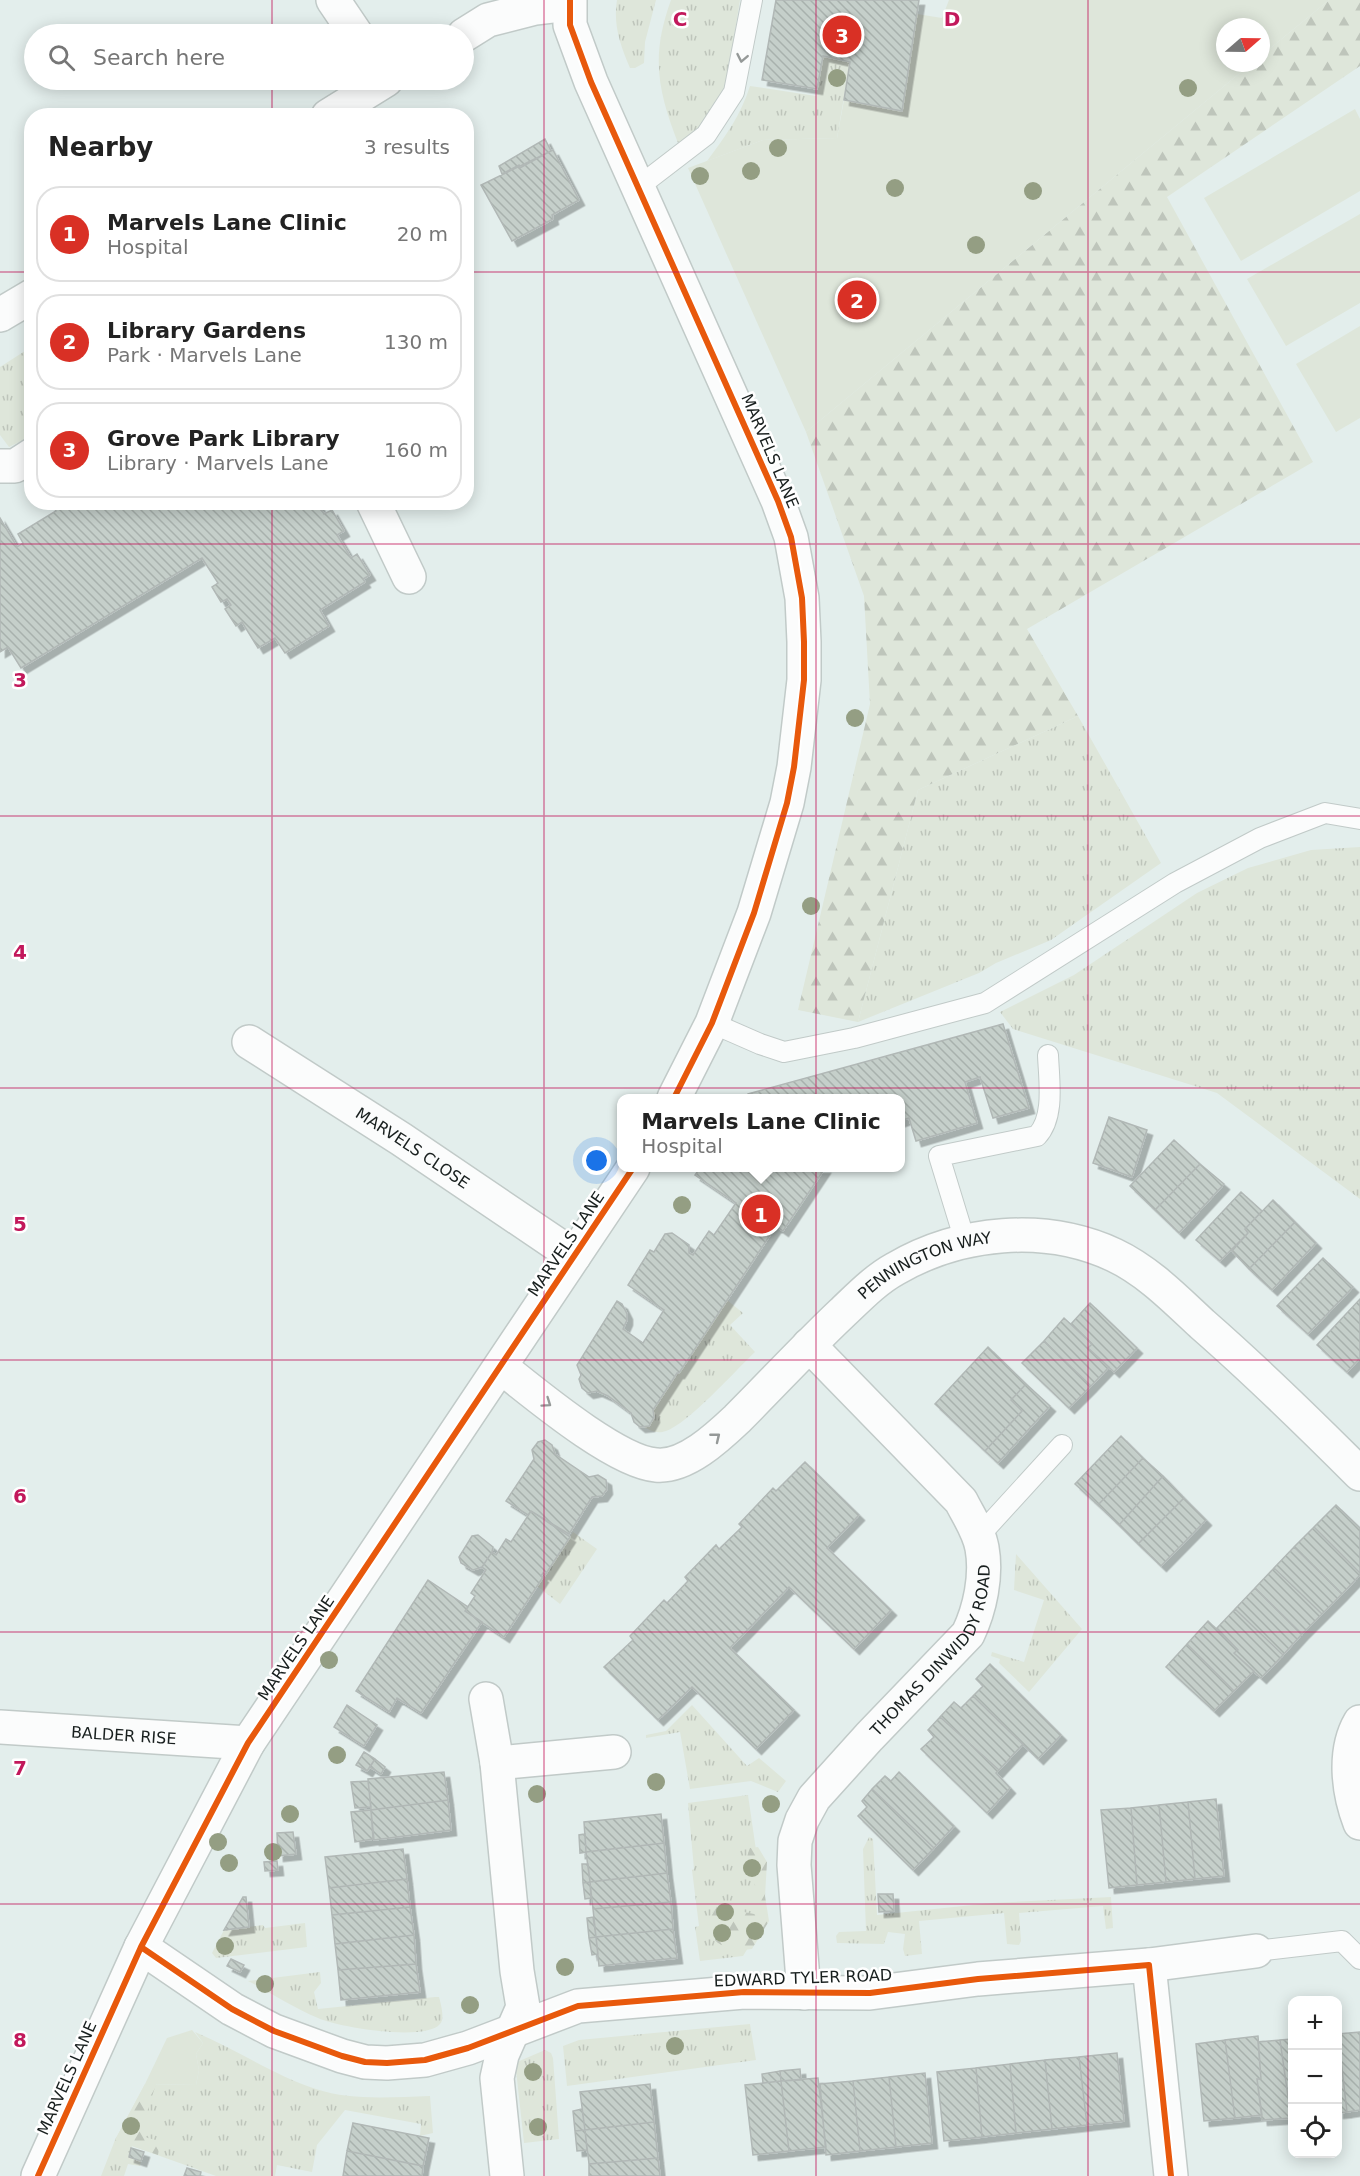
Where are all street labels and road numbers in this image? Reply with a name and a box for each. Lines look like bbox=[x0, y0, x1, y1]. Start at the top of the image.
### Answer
street label: MARVELS LANE bbox=[737, 391, 803, 511]
street label: MARVELS CLOSE bbox=[352, 1103, 473, 1192]
street label: MARVELS LANE bbox=[524, 1188, 608, 1300]
street label: PENNINGTON WAY bbox=[854, 1227, 993, 1303]
street label: THOMAS DINWIDDY ROAD bbox=[865, 1564, 993, 1740]
street label: MARVELS LANE bbox=[254, 1592, 338, 1704]
street label: BALDER RISE bbox=[70, 1722, 177, 1748]
street label: EDWARD TYLER ROAD bbox=[714, 1965, 892, 1991]
street label: MARVELS LANE bbox=[33, 2018, 101, 2138]

